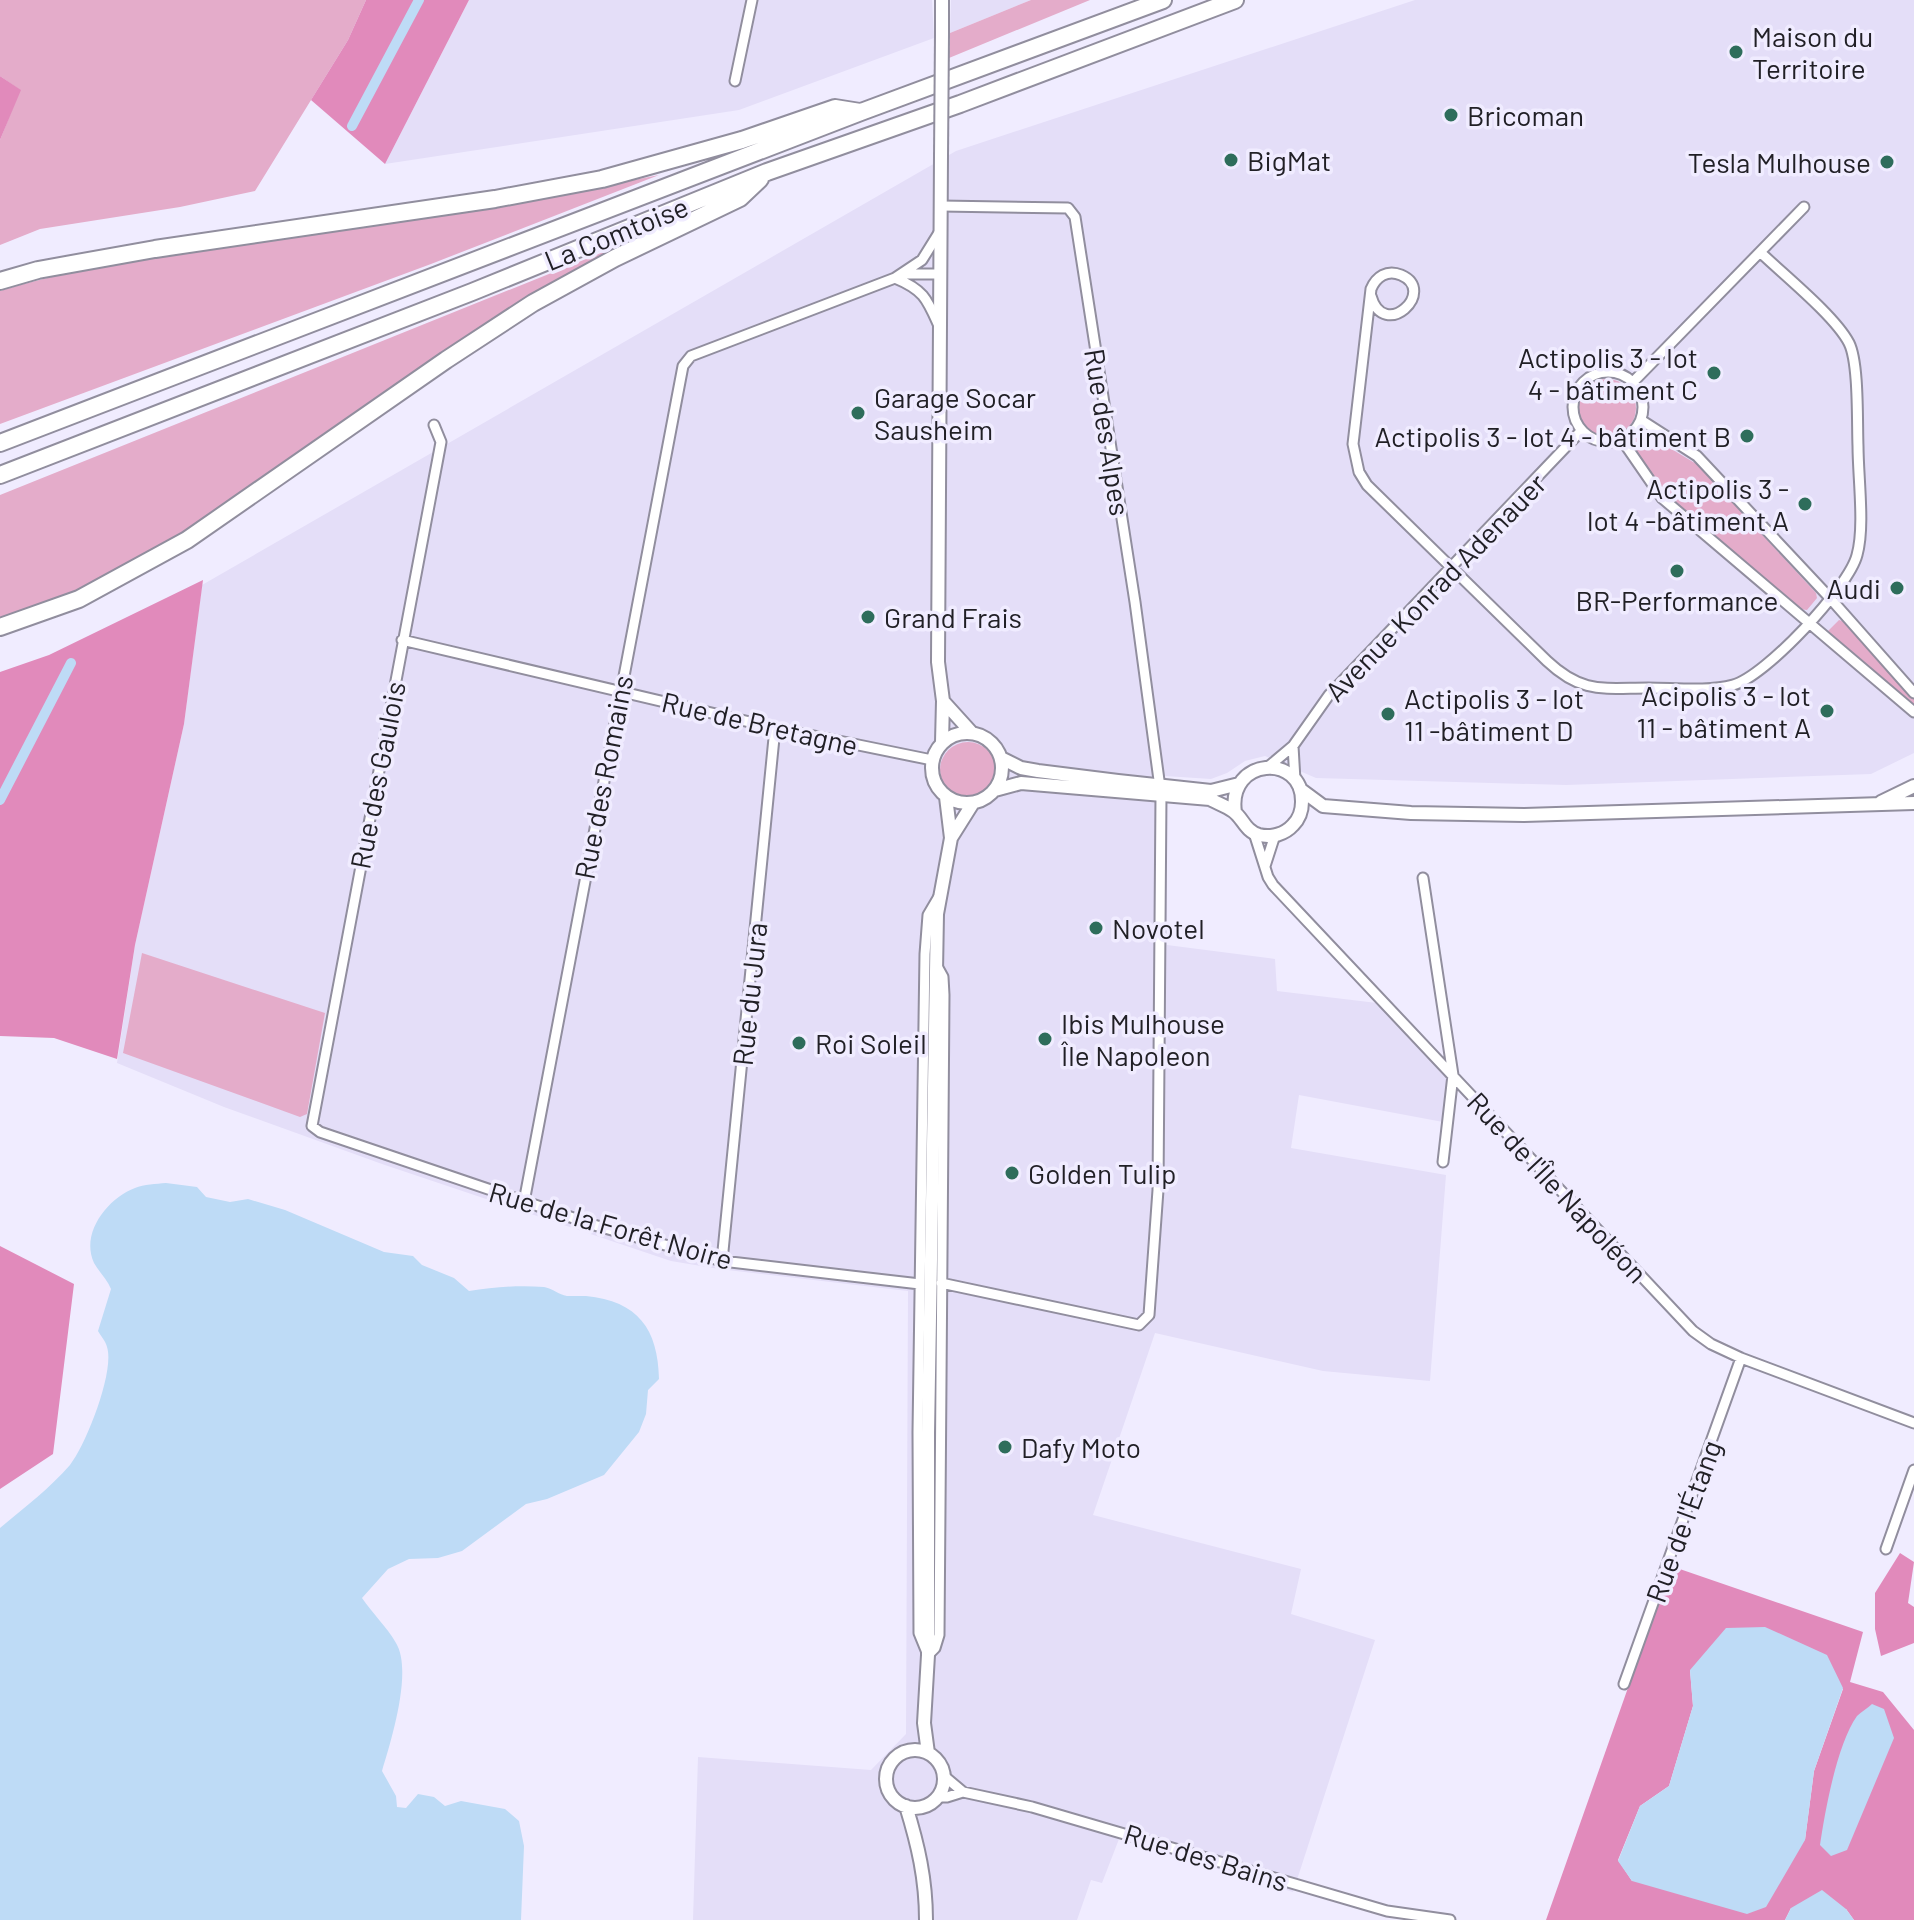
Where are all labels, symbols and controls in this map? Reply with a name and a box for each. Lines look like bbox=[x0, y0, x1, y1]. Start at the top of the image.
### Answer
place label: Maison du Territoire bbox=[1752, 19, 1873, 85]
marker: Maison du Territoire bbox=[1727, 43, 1745, 61]
place label: Bricoman bbox=[1467, 98, 1584, 132]
marker: Bricoman bbox=[1442, 106, 1460, 124]
place label: BigMat bbox=[1247, 143, 1331, 177]
place label: Tesla Mulhouse bbox=[1687, 145, 1871, 179]
marker: BigMat bbox=[1222, 151, 1240, 169]
marker: Tesla Mulhouse bbox=[1878, 153, 1896, 171]
street label: La Comtoise bbox=[539, 189, 693, 277]
place label: Actipolis 3 - lot 4 - bâtiment C bbox=[1518, 340, 1698, 406]
street label: Rue des Alpes bbox=[1078, 346, 1138, 518]
marker: Actipolis 3 - lot 4 - bâtiment C bbox=[1705, 364, 1723, 382]
place label: Garage Socar Sausheim bbox=[874, 380, 1036, 446]
marker: Garage Socar Sausheim bbox=[849, 404, 867, 422]
place label: Actipolis 3 - lot 4 - bâtiment B bbox=[1374, 419, 1731, 453]
marker: Actipolis 3 - lot 4 - bâtiment B bbox=[1738, 427, 1756, 445]
street label: Avenue Konrad Adenauer bbox=[1317, 466, 1553, 708]
place label: Actipolis 3 - lot 4 -bâtiment A bbox=[1587, 471, 1789, 537]
marker: Actipolis 3 - lot 4 -bâtiment A bbox=[1796, 495, 1814, 513]
marker: BR-Performance bbox=[1668, 562, 1686, 580]
place label: Audi bbox=[1827, 571, 1881, 605]
marker: Audi bbox=[1888, 579, 1906, 597]
place label: BR-Performance bbox=[1575, 583, 1779, 617]
place label: Grand Frais bbox=[884, 600, 1022, 634]
marker: Grand Frais bbox=[859, 608, 877, 626]
street label: Rue des Romains bbox=[567, 672, 639, 882]
street label: Rue des Gaulois bbox=[342, 678, 412, 872]
place label: Acipolis 3 - lot 11 - bâtiment A bbox=[1636, 678, 1811, 744]
place label: Actipolis 3 - lot 11 -bâtiment D bbox=[1404, 681, 1584, 747]
street label: Rue de Bretagne bbox=[659, 684, 861, 762]
marker: Acipolis 3 - lot 11 - bâtiment A bbox=[1818, 702, 1836, 720]
marker: Actipolis 3 - lot 11 -bâtiment D bbox=[1379, 705, 1397, 723]
place label: Novotel bbox=[1112, 911, 1205, 945]
marker: Novotel bbox=[1087, 919, 1105, 937]
street label: Rue du Jura bbox=[725, 921, 773, 1067]
place label: Ibis Mulhouse Île Napoleon bbox=[1061, 1006, 1225, 1072]
place label: Roi Soleil bbox=[815, 1026, 927, 1060]
marker: Ibis Mulhouse Île Napoleon bbox=[1036, 1030, 1054, 1048]
marker: Roi Soleil bbox=[790, 1034, 808, 1052]
street label: Rue de l'Île Napoléon bbox=[1461, 1085, 1655, 1289]
place label: Golden Tulip bbox=[1028, 1156, 1177, 1190]
marker: Golden Tulip bbox=[1003, 1164, 1021, 1182]
street label: Rue de la Forêt Noire bbox=[485, 1174, 737, 1276]
place label: Dafy Moto bbox=[1021, 1430, 1141, 1464]
street label: Rue de l'Étang bbox=[1638, 1435, 1728, 1607]
marker: Dafy Moto bbox=[996, 1438, 1014, 1456]
street label: Rue des Bains bbox=[1120, 1816, 1292, 1898]

